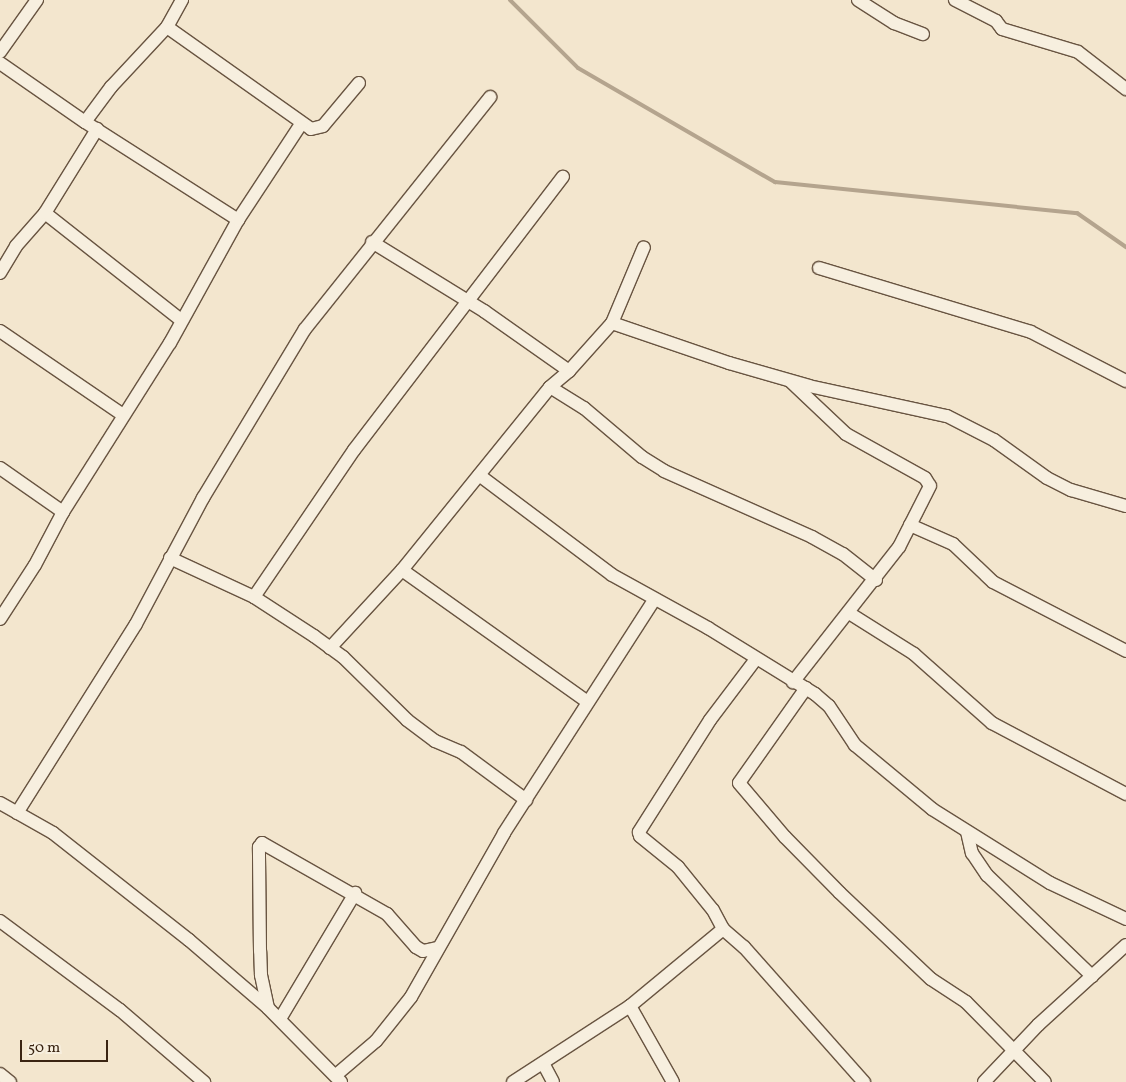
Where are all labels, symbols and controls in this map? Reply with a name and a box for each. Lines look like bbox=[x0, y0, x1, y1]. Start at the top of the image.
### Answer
scale bar bbox=[22, 1030, 110, 1062]
text: 50 m bbox=[28, 1038, 60, 1059]

